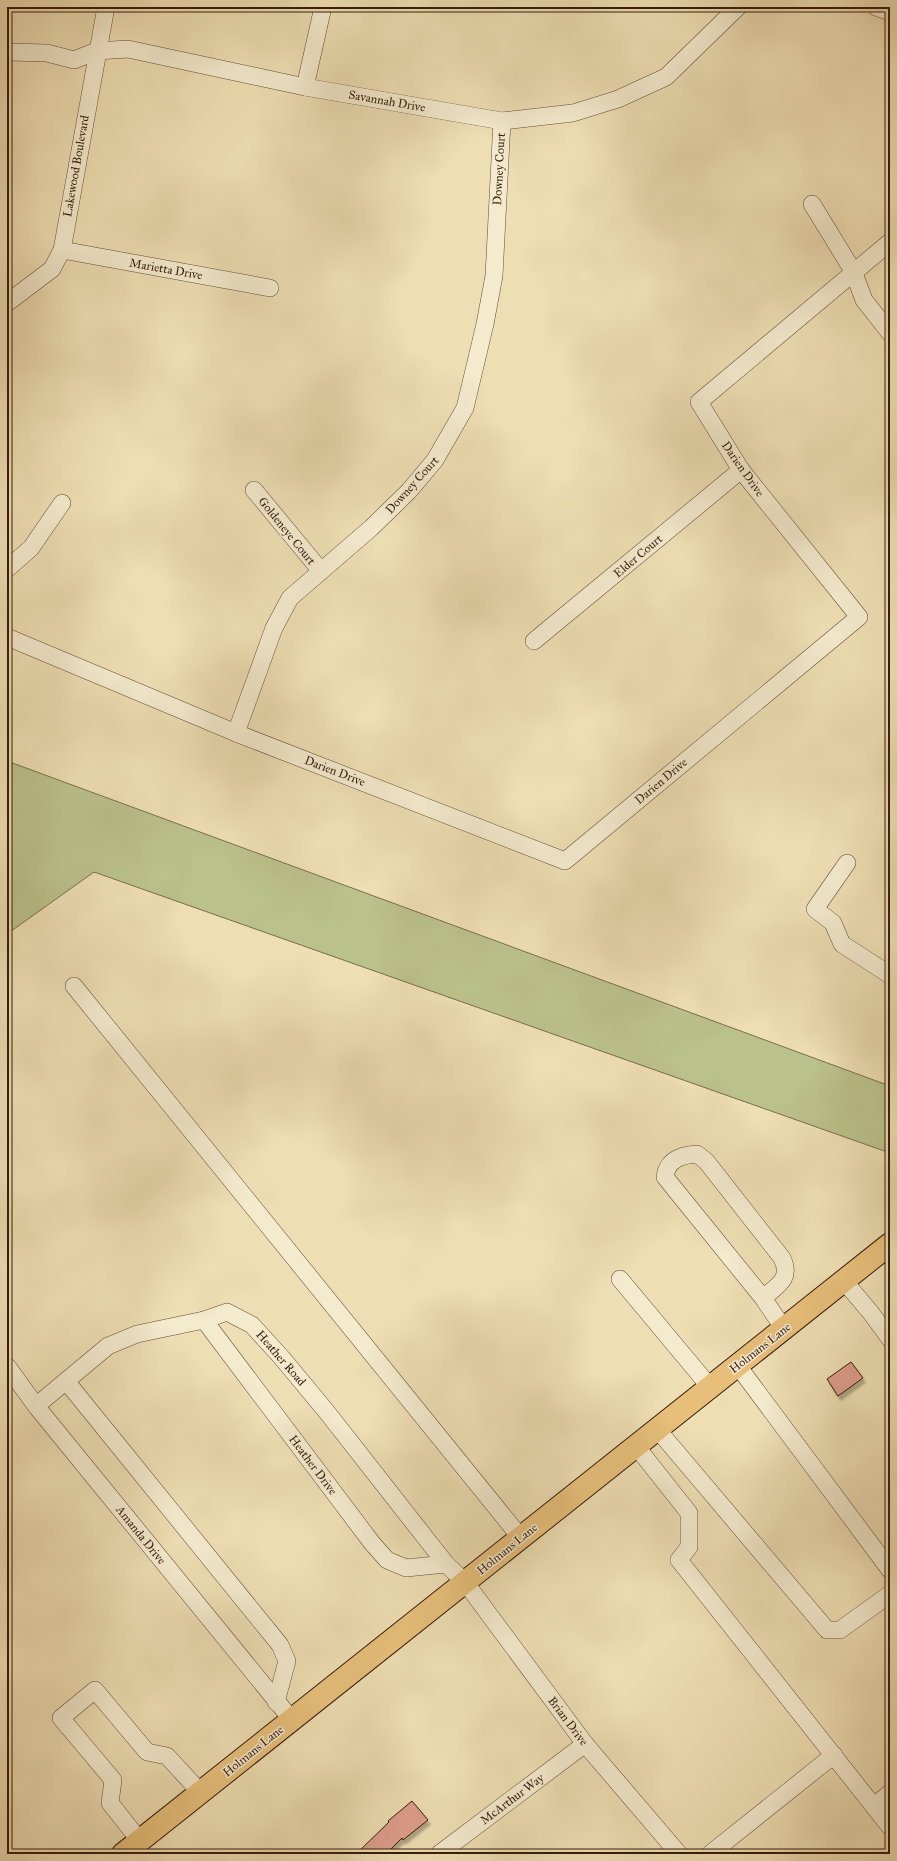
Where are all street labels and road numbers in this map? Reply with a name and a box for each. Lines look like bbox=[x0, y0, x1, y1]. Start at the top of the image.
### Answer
street label: Savannah Drive bbox=[348, 87, 426, 115]
street label: Lakewood Boulevard bbox=[60, 114, 92, 218]
street label: Downey Court bbox=[490, 132, 508, 206]
street label: Marietta Drive bbox=[128, 256, 204, 282]
street label: Darien Drive bbox=[719, 439, 767, 499]
street label: Downey Court bbox=[383, 453, 442, 517]
street label: Goldeneye Court bbox=[255, 494, 319, 568]
street label: Elder Court bbox=[611, 531, 666, 580]
street label: Darien Drive bbox=[303, 753, 367, 789]
street label: Darien Drive bbox=[632, 755, 690, 807]
street label: Holmans Lane bbox=[727, 1320, 793, 1376]
street label: Heather Road bbox=[253, 1327, 309, 1389]
street label: Heather Drive bbox=[286, 1432, 340, 1498]
street label: Amanda Drive bbox=[113, 1502, 169, 1567]
street label: Holmans Lane bbox=[474, 1520, 540, 1578]
street label: Brian Drive bbox=[545, 1694, 591, 1748]
street label: Holmans Lane bbox=[220, 1722, 286, 1780]
street label: McArthur Way bbox=[478, 1770, 547, 1827]

